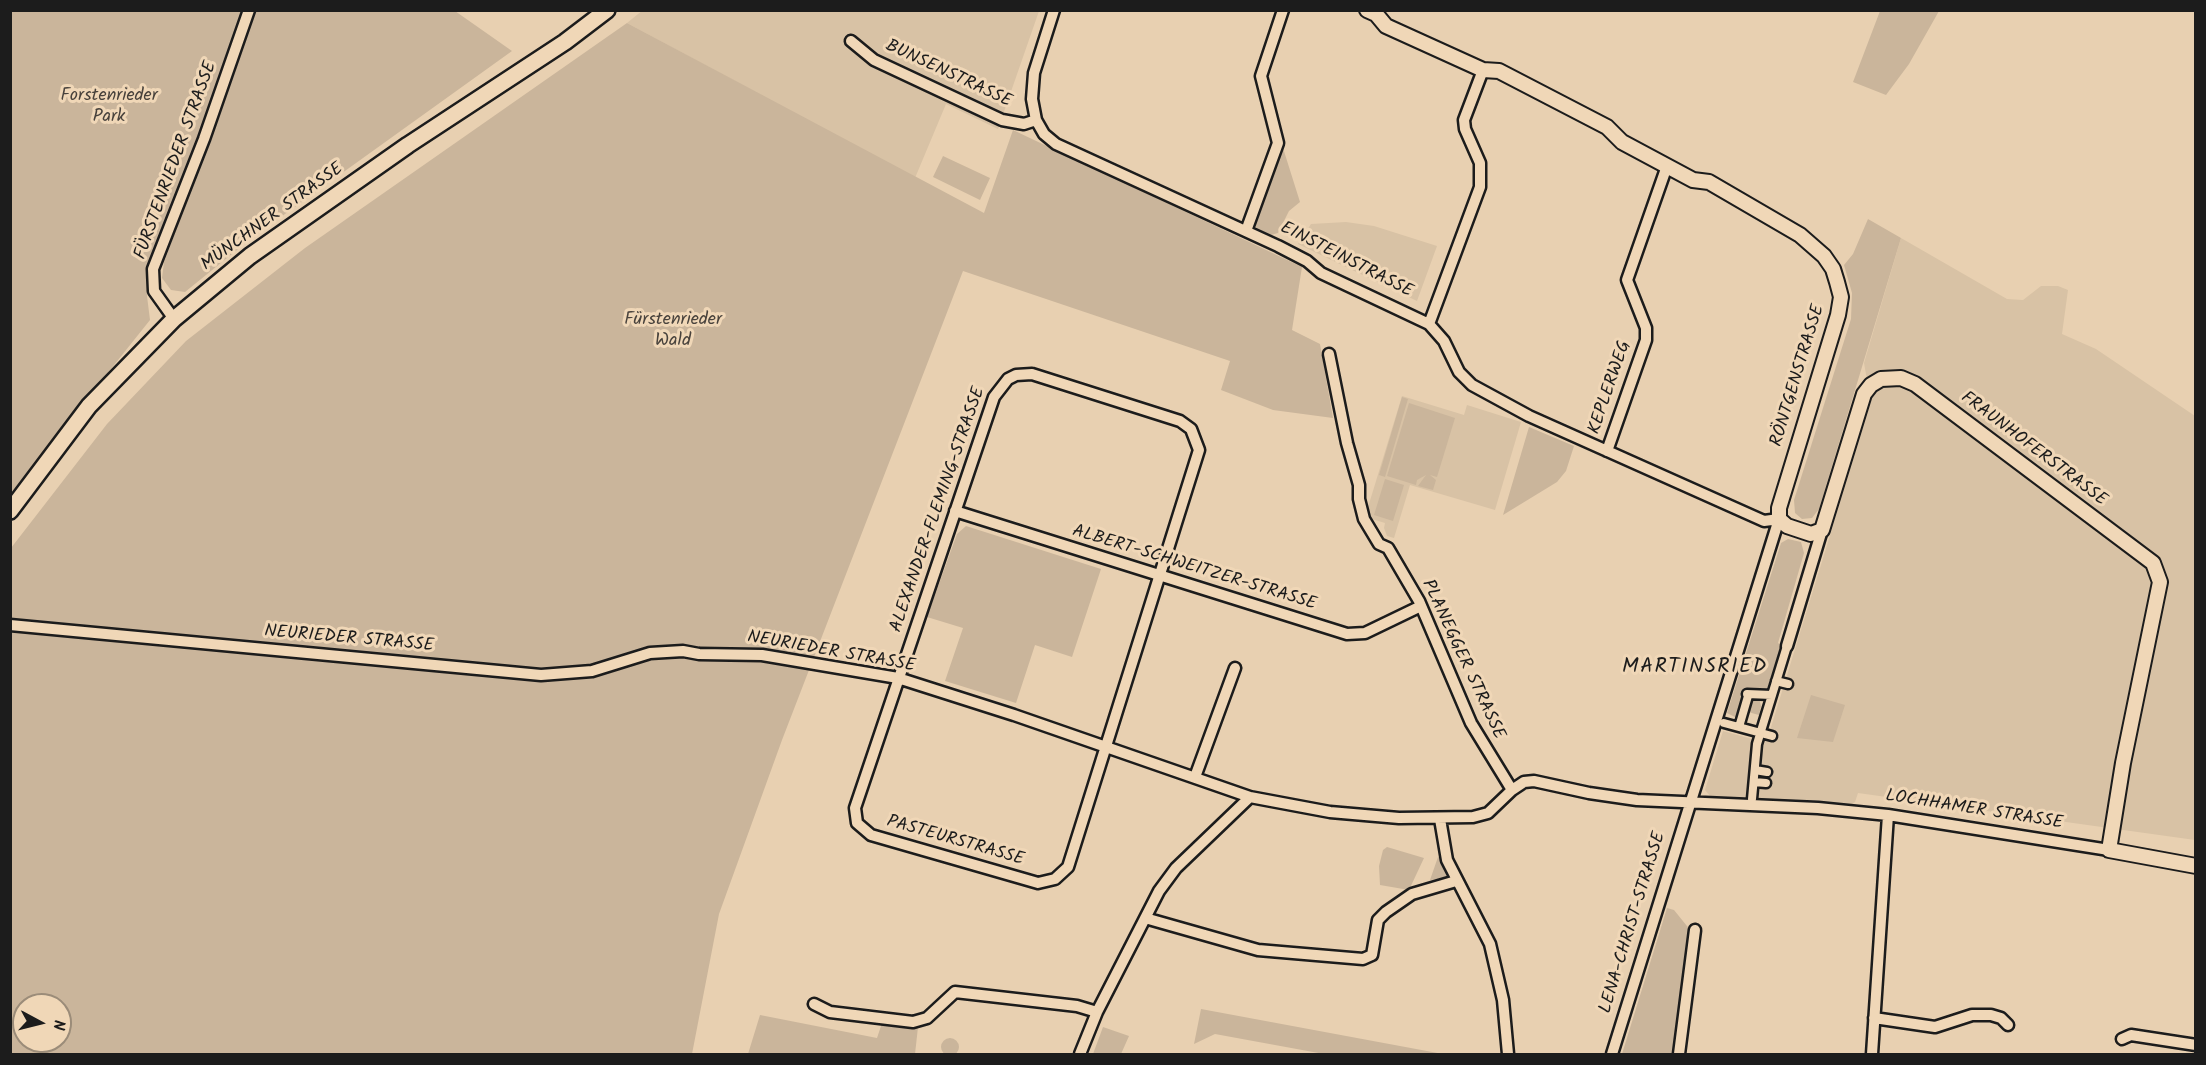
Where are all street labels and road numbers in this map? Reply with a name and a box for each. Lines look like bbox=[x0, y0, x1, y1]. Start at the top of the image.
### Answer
street label: BUNSENSTRASSE bbox=[881, 36, 1015, 114]
street label: FÜRSTENRIEDER STRASSE bbox=[131, 59, 223, 263]
street label: MÜNCHNER STRASSE bbox=[198, 159, 348, 277]
street label: EINSTEINSTRASSE bbox=[1276, 218, 1416, 304]
street label: RÖNTGENSTRASSE bbox=[1767, 302, 1831, 450]
street label: KEPLERWEG bbox=[1585, 338, 1637, 438]
street label: ALEXANDER-FLEMING-STRASSE bbox=[887, 385, 991, 635]
street label: FRAUNHOFERSTRASSE bbox=[1956, 388, 2110, 512]
street label: ALBERT-SCHWEITZER-STRASSE bbox=[1069, 522, 1319, 616]
street label: PLANEGGER STRASSE bbox=[1415, 577, 1509, 743]
street label: NEURIEDER STRASSE bbox=[263, 622, 435, 658]
street label: NEURIEDER STRASSE bbox=[745, 628, 917, 678]
street label: LOCHHAMER STRASSE bbox=[1884, 786, 2064, 836]
street label: PASTEURSTRASSE bbox=[884, 812, 1026, 872]
street label: LENA-CHRIST-STRASSE bbox=[1596, 830, 1672, 1016]

